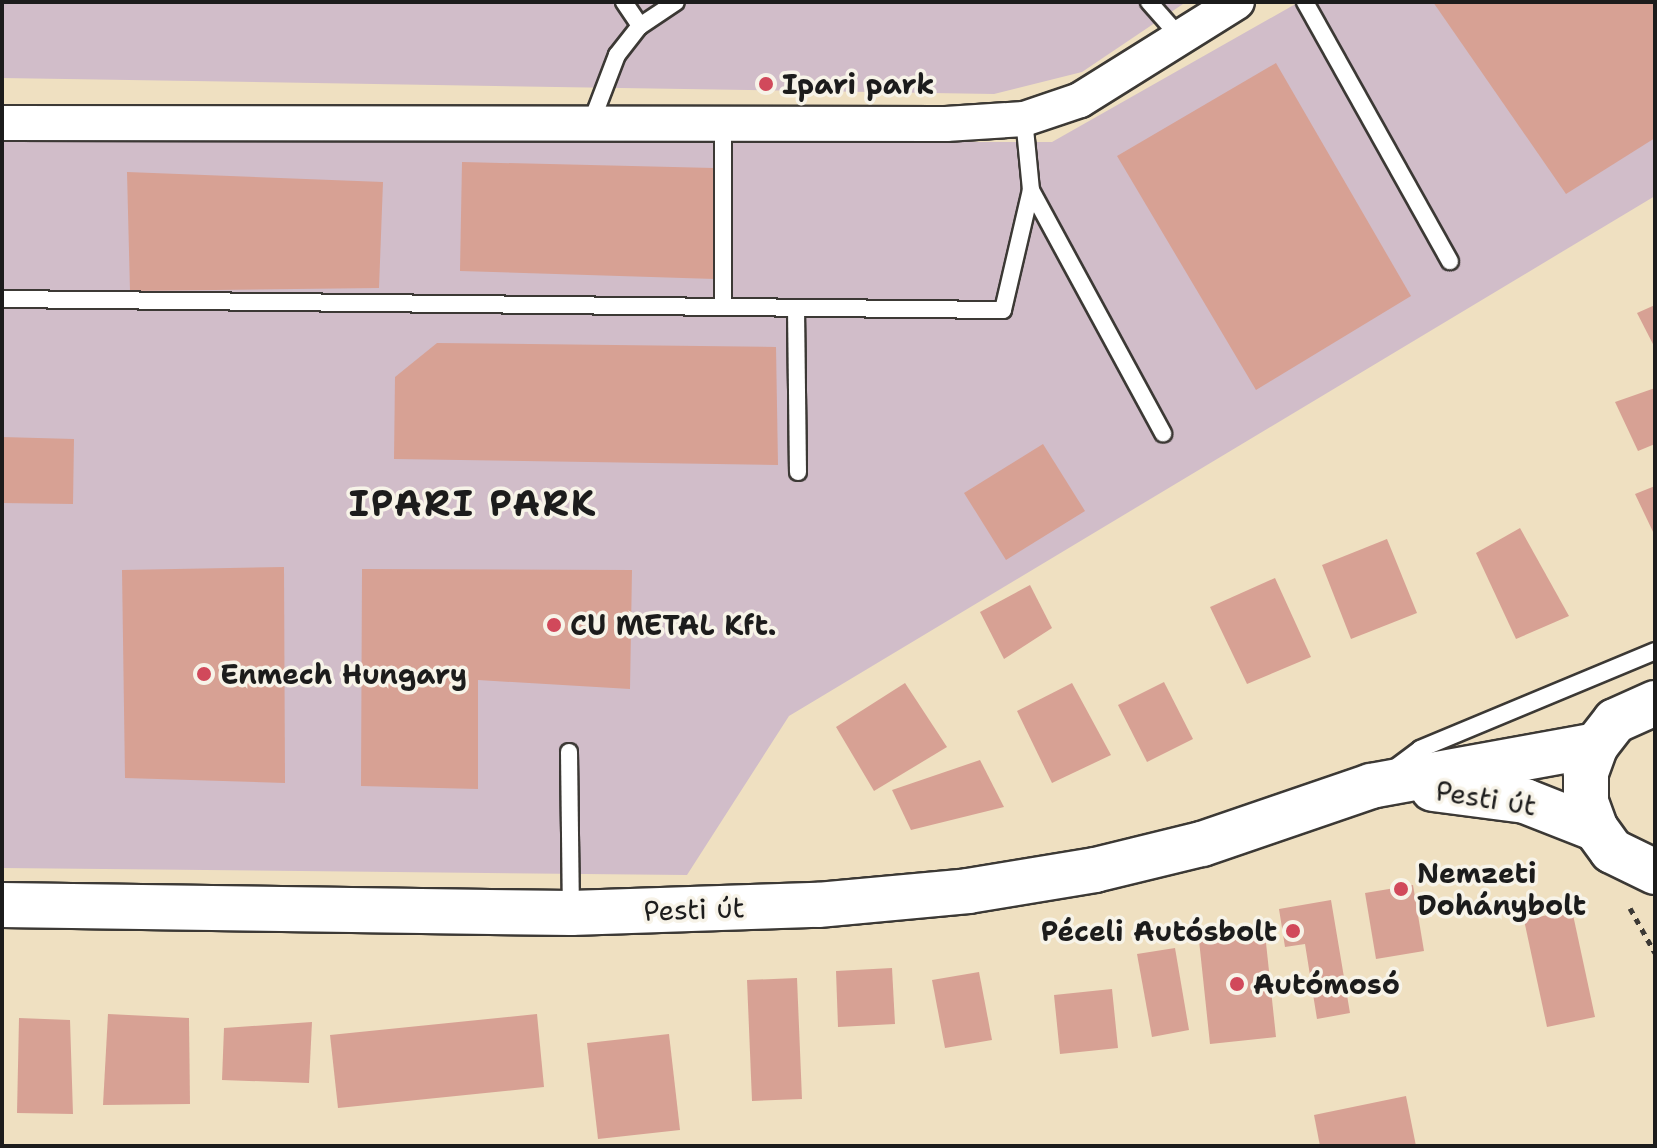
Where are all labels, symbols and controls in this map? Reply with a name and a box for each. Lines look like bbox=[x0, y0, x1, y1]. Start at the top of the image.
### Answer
place label: Ipari park bbox=[782, 67, 934, 101]
marker: Ipari park bbox=[757, 75, 775, 93]
district label: IPARI PARK bbox=[349, 482, 597, 526]
place label: CU METAL Kft. bbox=[570, 608, 776, 642]
marker: CU METAL Kft. bbox=[545, 616, 563, 634]
place label: Enmech Hungary bbox=[220, 657, 467, 691]
marker: Enmech Hungary bbox=[195, 665, 213, 683]
street label: Pesti út bbox=[1433, 773, 1539, 823]
place label: Nemzeti Dohánybolt bbox=[1417, 856, 1586, 922]
marker: Nemzeti Dohánybolt bbox=[1392, 880, 1410, 898]
street label: Pesti út bbox=[643, 890, 745, 928]
place label: Péceli Autósbolt bbox=[1041, 914, 1277, 948]
marker: Péceli Autósbolt bbox=[1284, 922, 1302, 940]
place label: Autómosó bbox=[1253, 967, 1400, 1001]
marker: Autómosó bbox=[1228, 975, 1246, 993]

